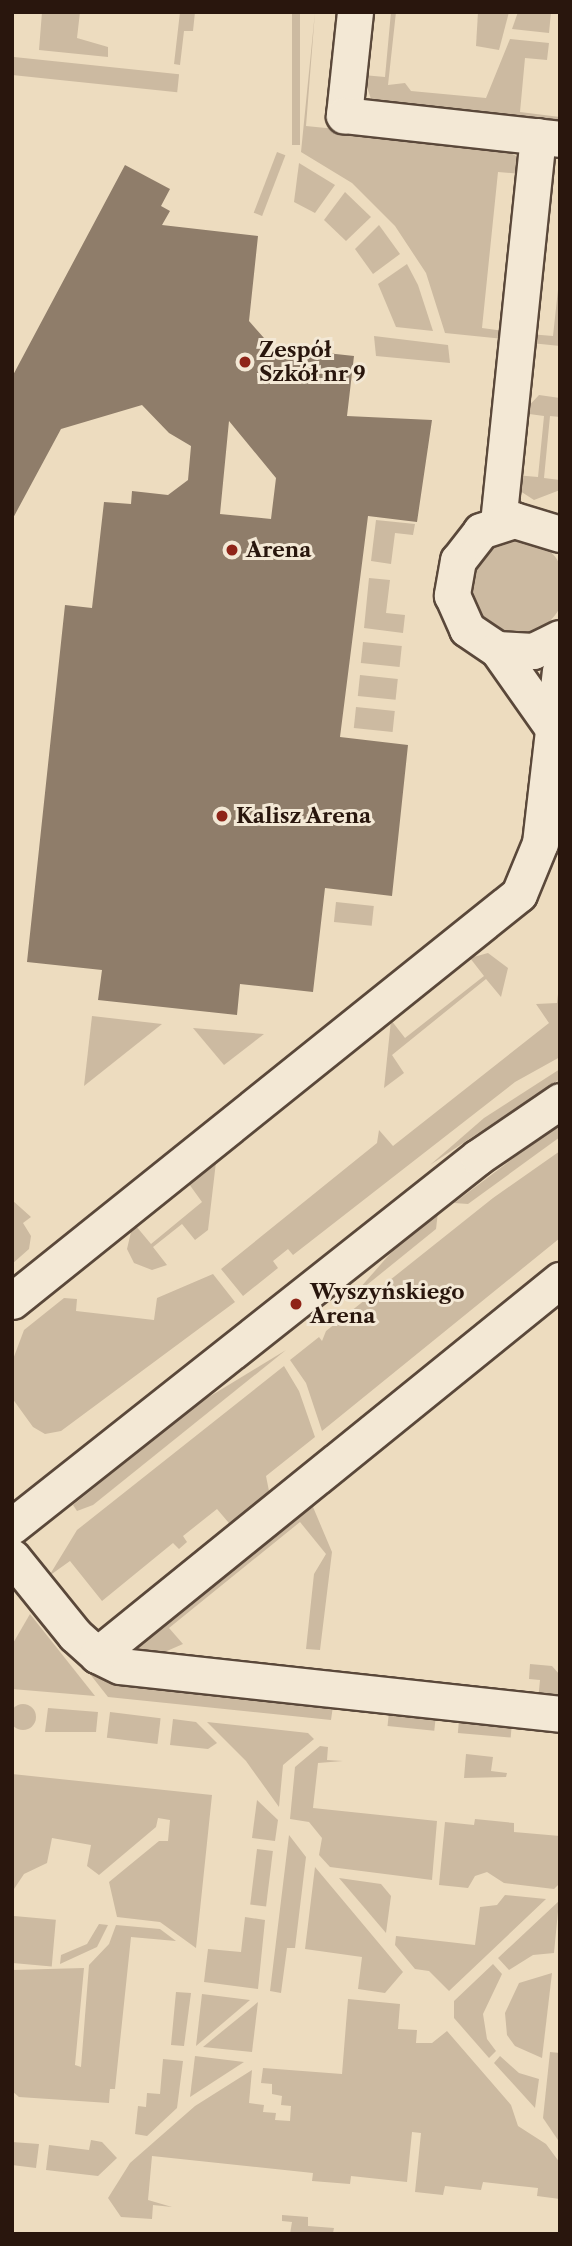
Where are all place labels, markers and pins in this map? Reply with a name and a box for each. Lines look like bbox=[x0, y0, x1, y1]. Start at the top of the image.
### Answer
place label: Zespół Szkół nr 9 bbox=[259, 337, 366, 387]
marker: Zespół Szkół nr 9 bbox=[237, 354, 253, 370]
place label: Arena bbox=[246, 537, 311, 563]
marker: Arena bbox=[224, 542, 240, 558]
place label: Kalisz Arena bbox=[236, 803, 372, 829]
marker: Kalisz Arena bbox=[214, 808, 230, 824]
place label: Wyszyńskiego Arena bbox=[310, 1279, 465, 1329]
marker: Wyszyńskiego Arena bbox=[288, 1296, 304, 1312]

